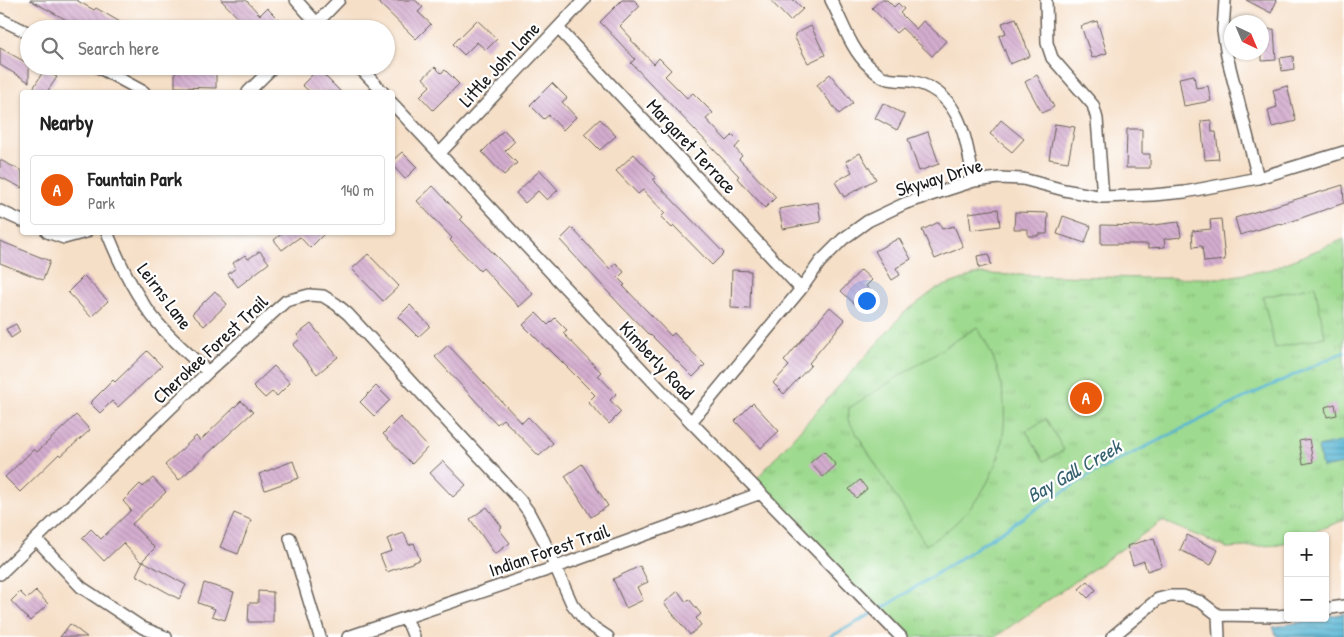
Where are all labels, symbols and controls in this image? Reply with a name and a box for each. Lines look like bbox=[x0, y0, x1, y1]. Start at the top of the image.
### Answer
street label: Little John Lane bbox=[453, 15, 546, 112]
north arrow bbox=[1224, 15, 1269, 60]
search box bbox=[20, 20, 395, 75]
icon: search bbox=[38, 34, 66, 62]
text: Search here bbox=[78, 35, 159, 61]
street label: Margaret Terrace bbox=[641, 93, 743, 200]
text: Nearby bbox=[40, 108, 93, 137]
street label: Skyway Drive bbox=[893, 151, 986, 202]
text: Fountain Park bbox=[88, 166, 182, 192]
text: A bbox=[53, 179, 61, 201]
text: 140 m bbox=[340, 179, 374, 201]
text: Park bbox=[88, 192, 115, 214]
street label: Leirns Lane bbox=[131, 257, 199, 335]
street label: Cherokee Forest Trail bbox=[147, 288, 274, 409]
your location bbox=[854, 288, 880, 314]
street label: Kimberly Road bbox=[614, 315, 700, 405]
pin: A bbox=[1070, 379, 1102, 417]
water label: Bay Gall Creek bbox=[1022, 432, 1128, 509]
street label: Indian Forest Trail bbox=[485, 517, 614, 583]
map controls bbox=[1284, 532, 1329, 622]
button: + bbox=[1284, 532, 1329, 577]
button: − bbox=[1284, 577, 1329, 622]

